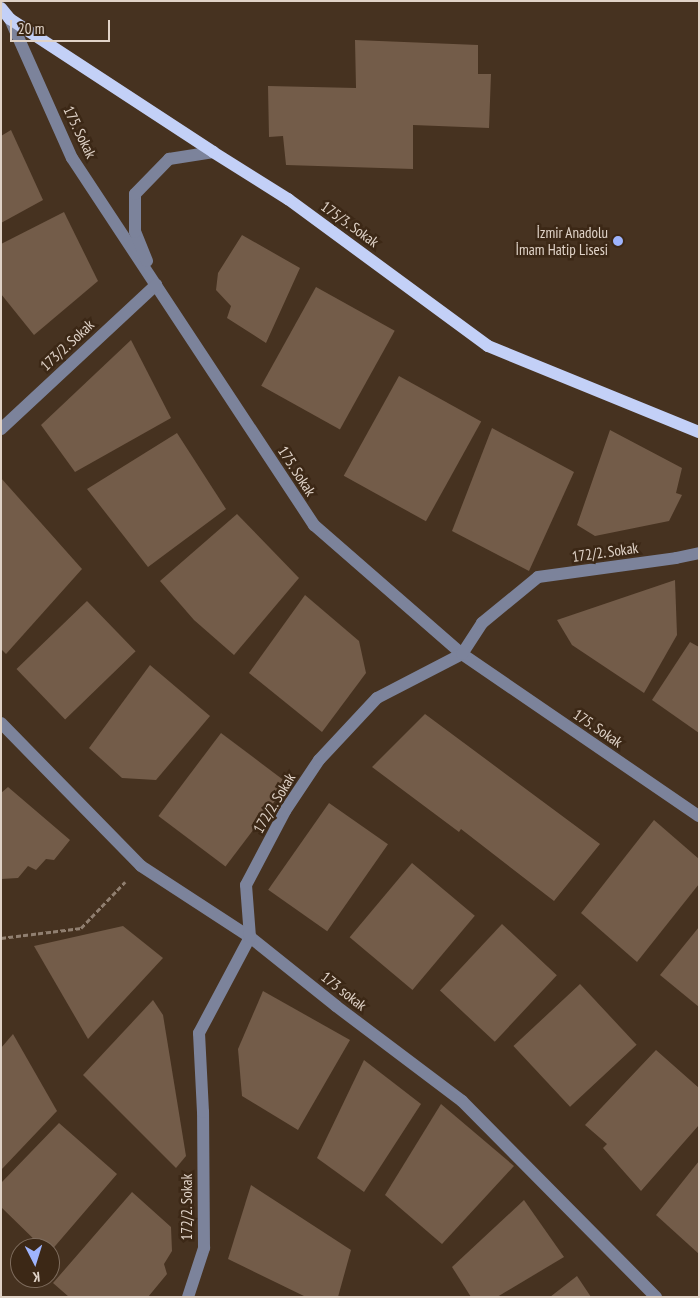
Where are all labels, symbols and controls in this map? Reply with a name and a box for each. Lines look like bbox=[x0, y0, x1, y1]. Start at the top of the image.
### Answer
scale bar bbox=[12, 10, 112, 42]
text: 20 m bbox=[18, 19, 44, 38]
street label: 175. Sokak bbox=[59, 103, 101, 161]
street label: 175/3. Sokak bbox=[317, 197, 383, 251]
place label: İzmir Anadolu İmam Hatip Lisesi bbox=[516, 223, 608, 258]
marker: İzmir Anadolu İmam Hatip Lisesi bbox=[612, 235, 624, 247]
street label: 173/2. Sokak bbox=[36, 315, 98, 375]
street label: 175. Sokak bbox=[274, 442, 320, 500]
street label: 172/2. Sokak bbox=[570, 538, 640, 566]
street label: 175. Sokak bbox=[569, 705, 627, 751]
street label: 172/2. Sokak bbox=[249, 769, 299, 837]
street label: 173 sokak bbox=[318, 968, 370, 1014]
street label: 172/2. Sokak bbox=[178, 1173, 196, 1241]
north arrow bbox=[10, 1238, 60, 1288]
text: K bbox=[32, 1268, 41, 1286]

